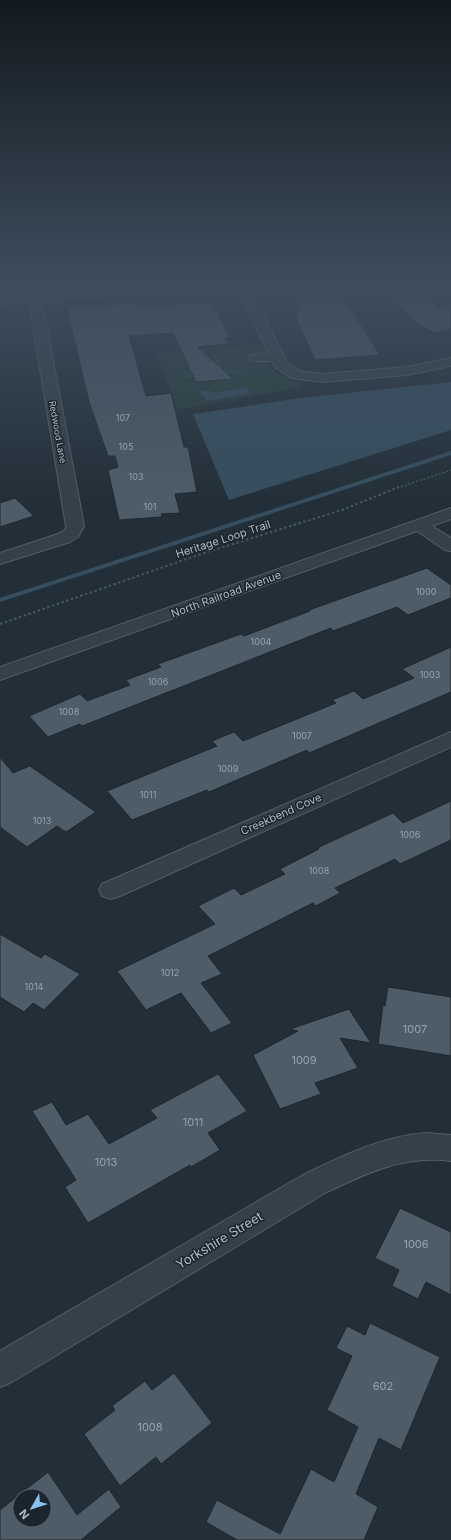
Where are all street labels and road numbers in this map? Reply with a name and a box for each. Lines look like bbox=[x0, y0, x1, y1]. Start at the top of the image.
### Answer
street label: Redwood Lane bbox=[47, 400, 69, 464]
street label: Heritage Loop Trail bbox=[174, 517, 272, 561]
street label: North Railroad Avenue bbox=[169, 568, 283, 620]
street label: Creekbend Cove bbox=[238, 790, 324, 838]
street label: Yorkshire Street bbox=[173, 1208, 265, 1272]

